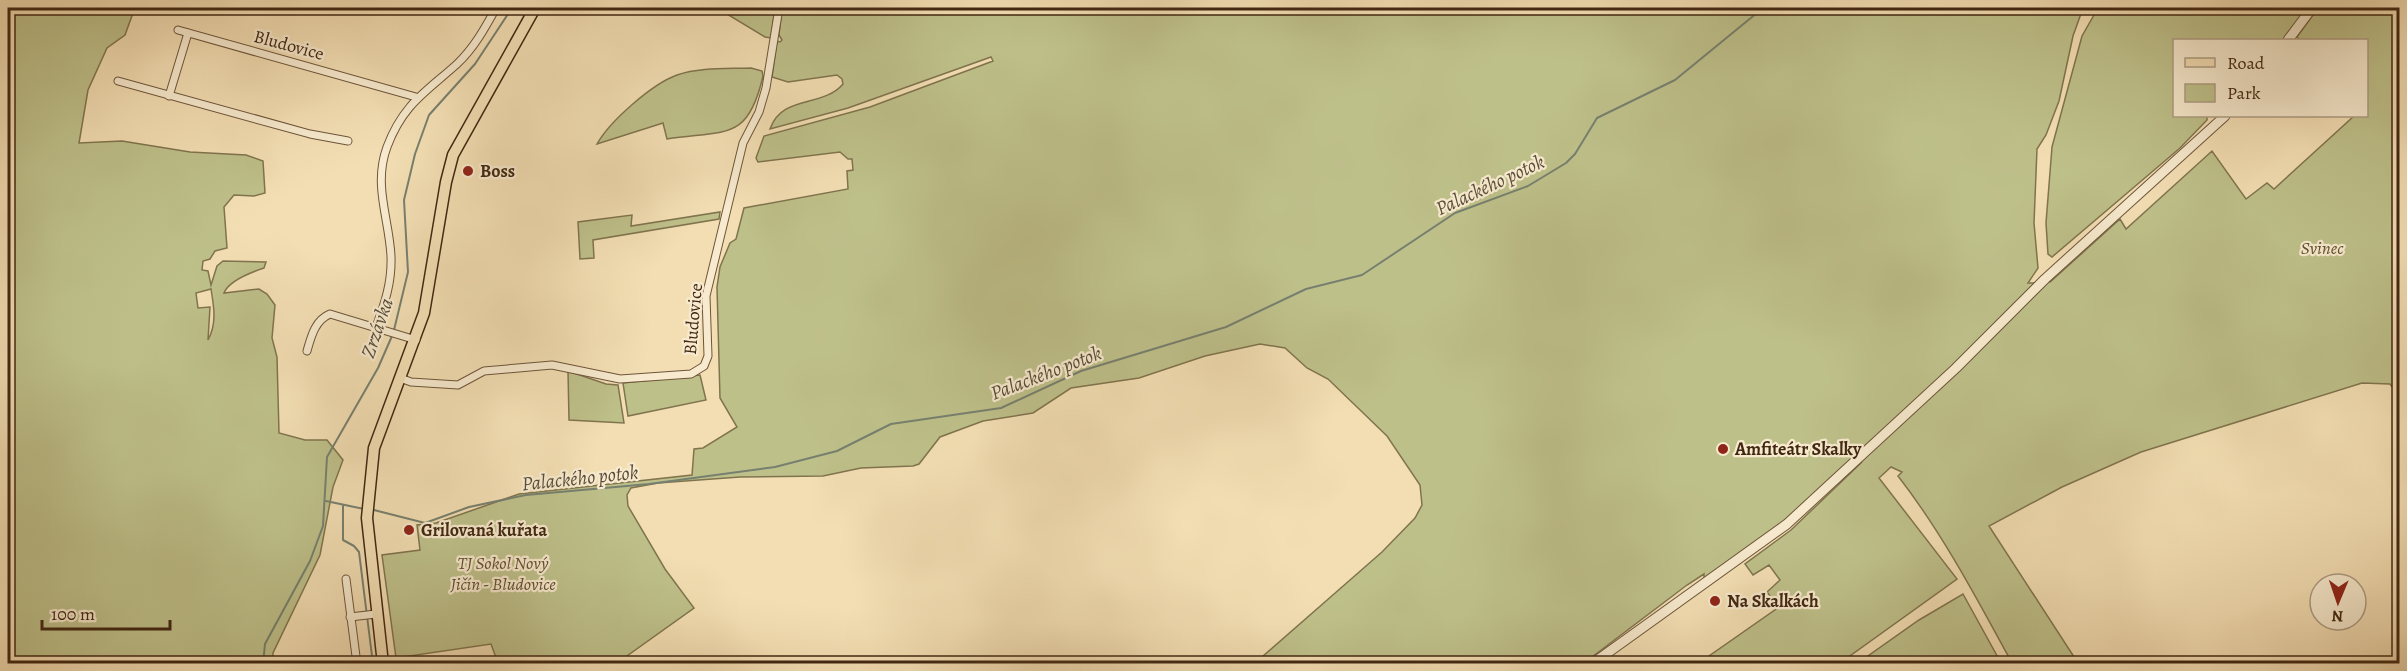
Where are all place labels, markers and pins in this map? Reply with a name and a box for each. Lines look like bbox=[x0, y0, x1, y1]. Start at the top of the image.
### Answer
place label: Boss bbox=[480, 159, 515, 183]
marker: Boss bbox=[461, 164, 475, 178]
place label: Amfiteátr Skalky bbox=[1734, 437, 1862, 461]
marker: Amfiteátr Skalky bbox=[1716, 442, 1730, 456]
place label: Grilovaná kuřata bbox=[421, 518, 548, 542]
marker: Grilovaná kuřata bbox=[402, 523, 416, 537]
place label: Na Skalkách bbox=[1727, 589, 1819, 613]
marker: Na Skalkách bbox=[1708, 594, 1722, 608]

